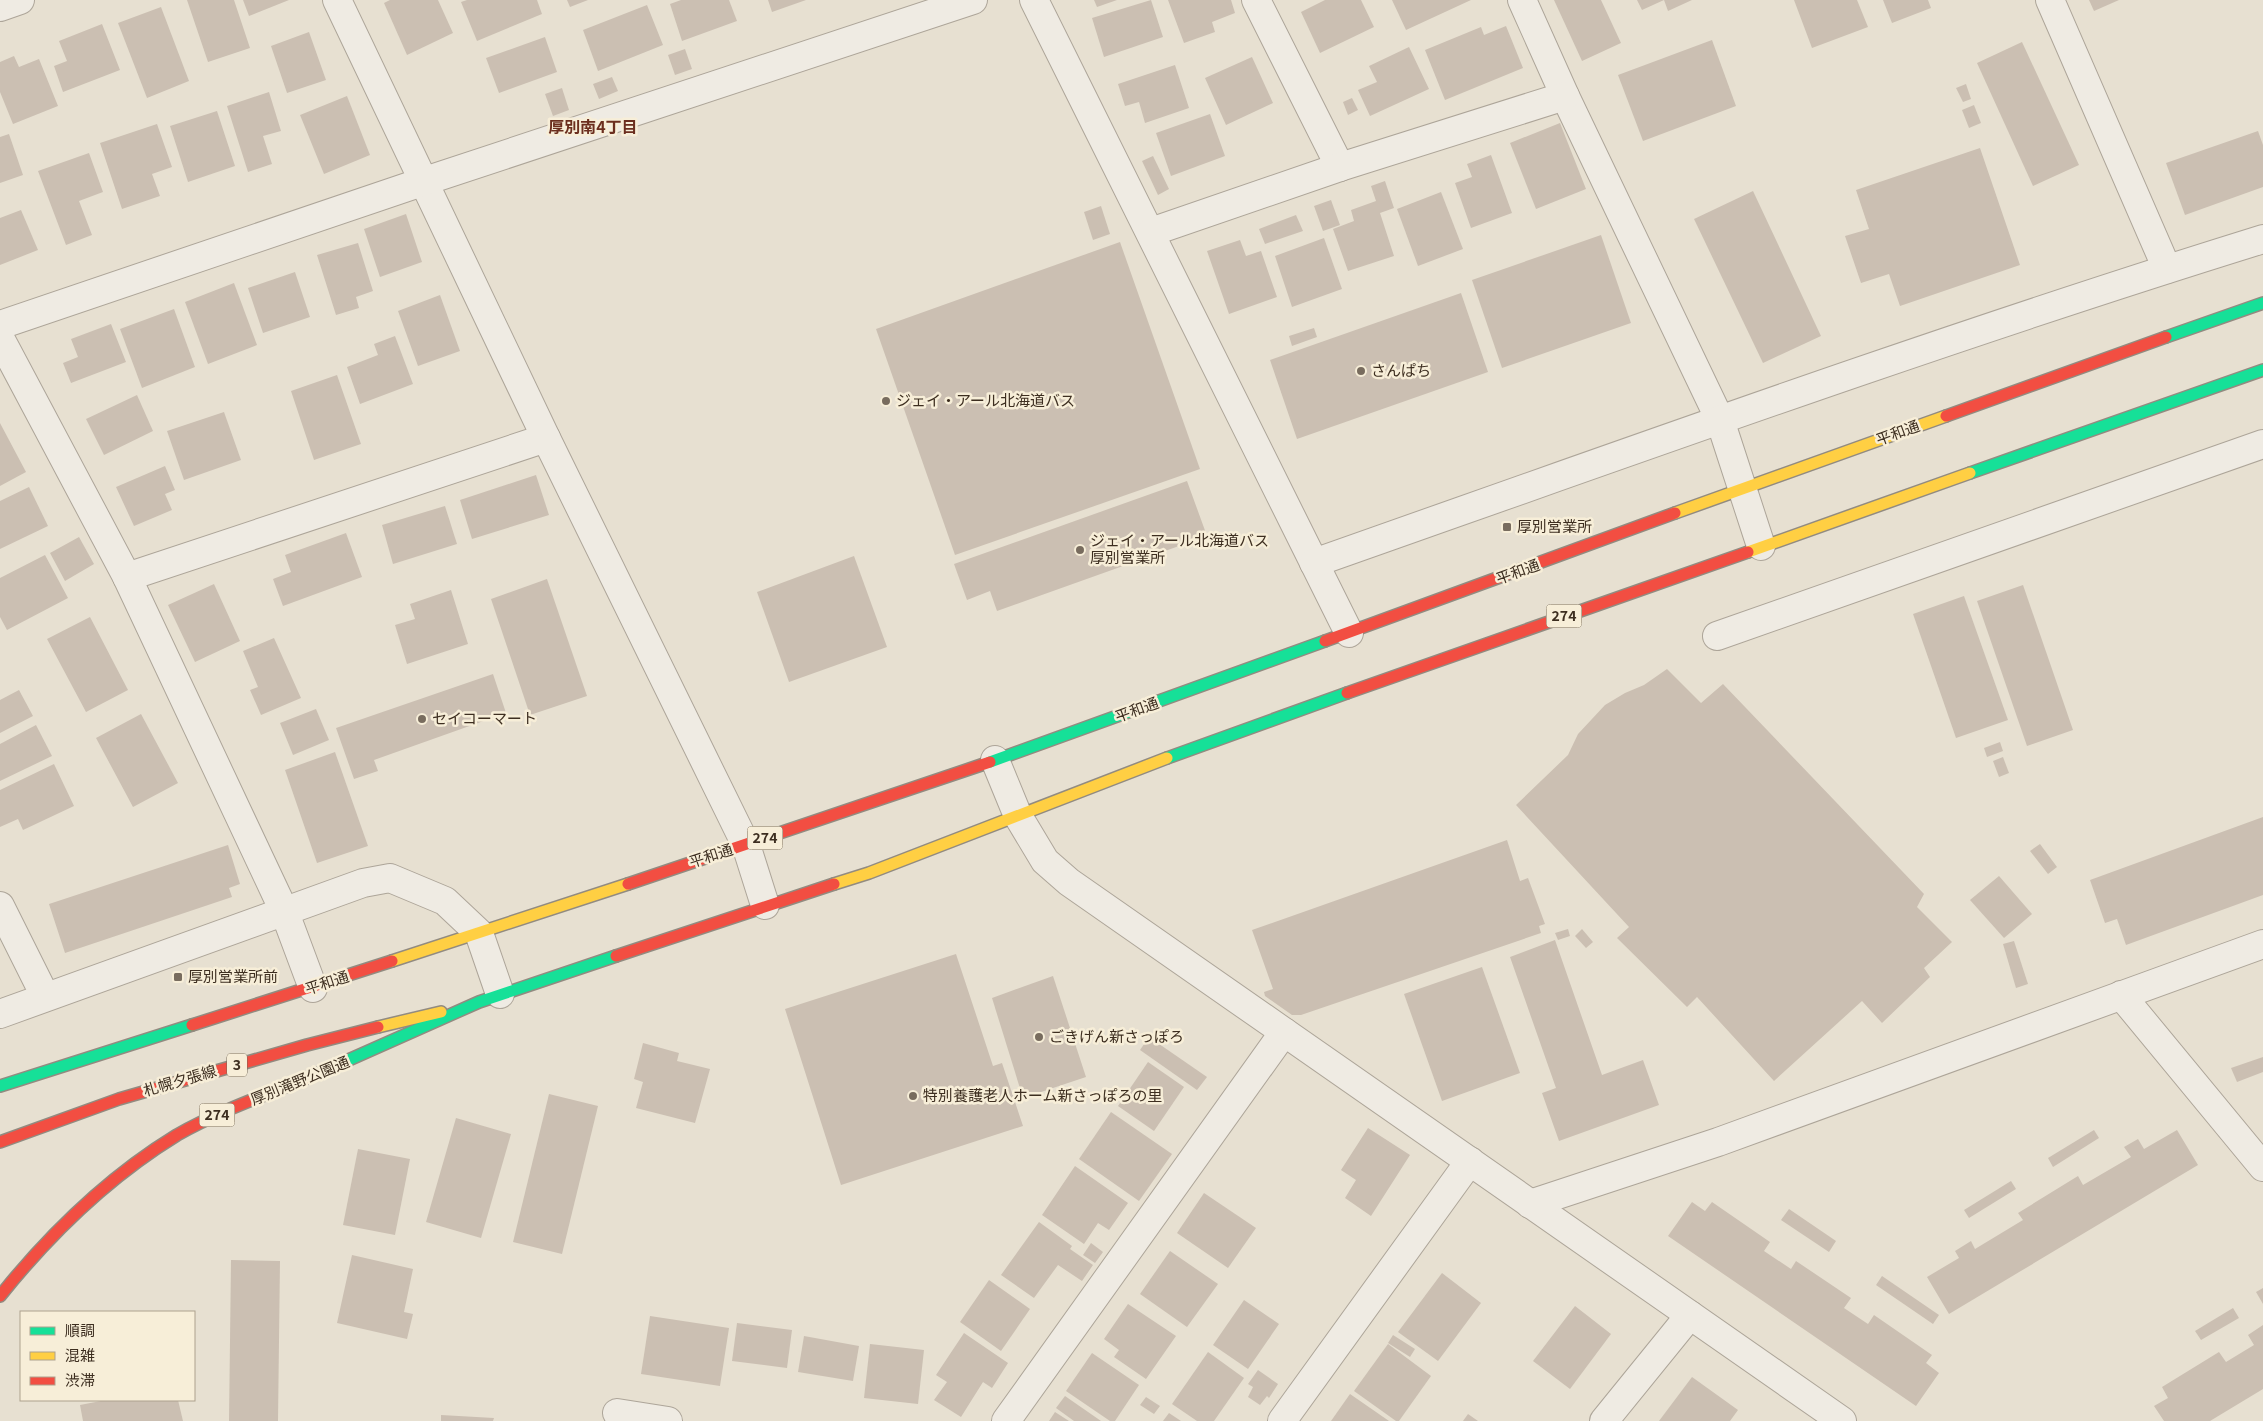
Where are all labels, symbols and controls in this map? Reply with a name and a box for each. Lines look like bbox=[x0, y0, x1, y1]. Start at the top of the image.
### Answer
district label: 厚別南4丁目 bbox=[548, 114, 638, 138]
place label: さんぱち bbox=[1371, 359, 1431, 380]
marker: さんぱち bbox=[1355, 365, 1367, 377]
place label: ジェイ・アール北海道バス bbox=[896, 389, 1075, 410]
marker: ジェイ・アール北海道バス bbox=[880, 395, 892, 407]
street label: 平和通 bbox=[1873, 414, 1922, 449]
place label: 厚別営業所 bbox=[1517, 515, 1592, 536]
marker: 厚別営業所 bbox=[1501, 521, 1513, 533]
place label: ジェイ・アール北海道バス 厚別営業所 bbox=[1090, 529, 1269, 567]
marker: ジェイ・アール北海道バス 厚別営業所 bbox=[1074, 544, 1086, 556]
street label: 平和通 bbox=[1493, 553, 1542, 588]
road number: 274 bbox=[1546, 604, 1582, 628]
street label: 平和通 bbox=[1112, 691, 1161, 726]
place label: セイコーマート bbox=[432, 707, 537, 728]
marker: セイコーマート bbox=[416, 713, 428, 725]
road number: 274 bbox=[748, 826, 782, 850]
street label: 平和通 bbox=[686, 838, 735, 872]
place label: 厚別営業所前 bbox=[188, 965, 278, 986]
street label: 平和通 bbox=[302, 965, 351, 999]
marker: 厚別営業所前 bbox=[172, 971, 184, 983]
place label: ごきげん新さっぽろ bbox=[1049, 1025, 1184, 1046]
marker: ごきげん新さっぽろ bbox=[1033, 1031, 1045, 1043]
street label: 厚別滝野公園通 bbox=[247, 1050, 352, 1109]
road number: 3 bbox=[227, 1054, 247, 1076]
street label: 札幌夕張線 bbox=[141, 1059, 219, 1100]
place label: 特別養護老人ホーム新さっぽろの里 bbox=[923, 1084, 1163, 1105]
marker: 特別養護老人ホーム新さっぽろの里 bbox=[907, 1090, 919, 1102]
road number: 274 bbox=[200, 1104, 234, 1126]
legend bbox=[20, 1311, 195, 1401]
text: 順調 bbox=[65, 1319, 95, 1340]
text: 混雑 bbox=[65, 1344, 95, 1365]
text: 渋滞 bbox=[65, 1369, 95, 1390]

